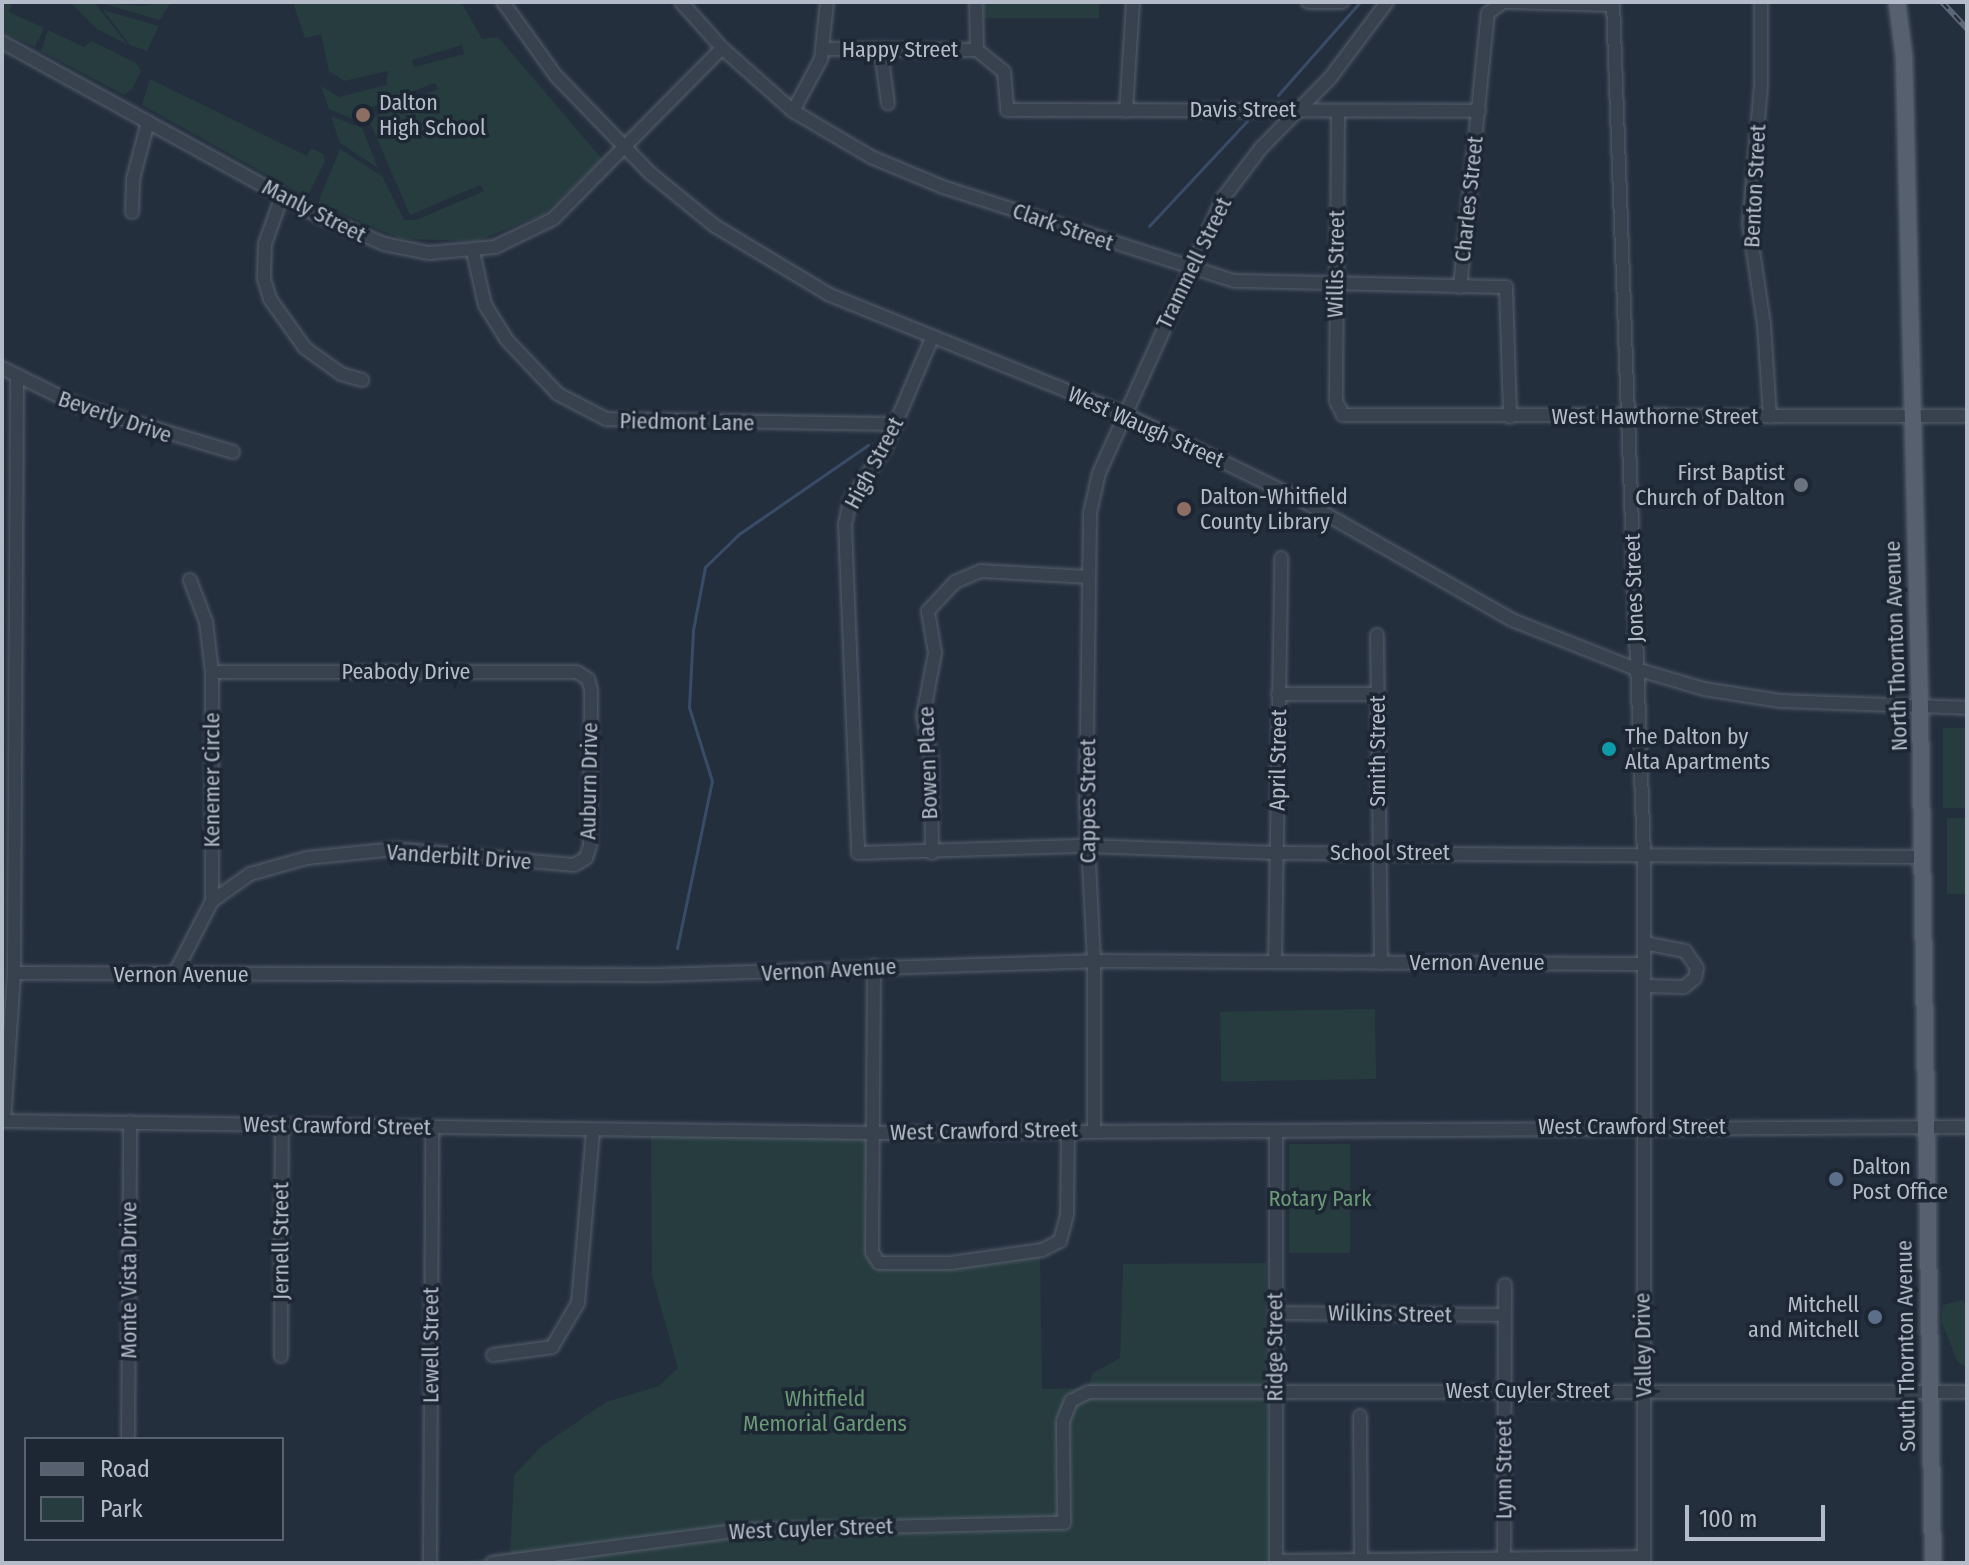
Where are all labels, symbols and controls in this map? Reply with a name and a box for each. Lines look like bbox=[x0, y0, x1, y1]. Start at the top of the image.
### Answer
street label: Happy Street bbox=[842, 37, 958, 63]
place label: Dalton High School bbox=[379, 89, 486, 140]
street label: Davis Street bbox=[1189, 97, 1297, 123]
marker: Dalton High School bbox=[354, 106, 372, 124]
street label: Benton Street bbox=[1739, 123, 1771, 249]
street label: Charles Street bbox=[1449, 135, 1489, 263]
street label: Manly Street bbox=[258, 174, 370, 248]
street label: Trammell Street bbox=[1151, 193, 1237, 333]
street label: Clark Street bbox=[1009, 197, 1117, 257]
street label: Willis Street bbox=[1322, 210, 1350, 318]
street label: West Waugh Street bbox=[1064, 381, 1228, 473]
street label: Beverly Drive bbox=[55, 385, 175, 449]
street label: West Hawthorne Street bbox=[1551, 404, 1759, 430]
street label: Piedmont Lane bbox=[619, 408, 755, 436]
street label: High Street bbox=[839, 413, 909, 513]
place label: First Baptist Church of Dalton bbox=[1635, 459, 1785, 510]
marker: First Baptist Church of Dalton bbox=[1792, 476, 1810, 494]
place label: Dalton-Whitfield County Library bbox=[1200, 483, 1348, 534]
marker: Dalton-Whitfield County Library bbox=[1175, 500, 1193, 518]
street label: Jones Street bbox=[1619, 533, 1649, 643]
street label: North Thornton Avenue bbox=[1879, 540, 1913, 752]
street label: Peabody Drive bbox=[342, 659, 470, 685]
street label: Smith Street bbox=[1365, 695, 1391, 807]
street label: Bowen Place bbox=[913, 706, 943, 820]
street label: April Street bbox=[1264, 709, 1292, 811]
street label: Kenemer Circle bbox=[199, 712, 225, 848]
street label: Auburn Drive bbox=[575, 722, 603, 840]
place label: The Dalton by Alta Apartments bbox=[1625, 723, 1770, 774]
street label: Cappes Street bbox=[1075, 739, 1101, 863]
marker: The Dalton by Alta Apartments bbox=[1600, 740, 1618, 758]
street label: Vanderbilt Drive bbox=[386, 839, 532, 875]
street label: School Street bbox=[1330, 840, 1450, 866]
street label: Vernon Avenue bbox=[1409, 950, 1545, 976]
street label: Vernon Avenue bbox=[761, 953, 897, 987]
street label: Vernon Avenue bbox=[113, 962, 249, 988]
street label: West Crawford Street bbox=[243, 1111, 431, 1141]
street label: West Crawford Street bbox=[1538, 1114, 1726, 1140]
street label: West Crawford Street bbox=[890, 1116, 1078, 1146]
place label: Dalton Post Office bbox=[1852, 1153, 1948, 1204]
marker: Dalton Post Office bbox=[1827, 1170, 1845, 1188]
street label: Jernell Street bbox=[268, 1182, 294, 1300]
park label: Rotary Park bbox=[1269, 1186, 1371, 1212]
street label: Monte Vista Drive bbox=[116, 1201, 142, 1359]
street label: South Thornton Avenue bbox=[1891, 1240, 1921, 1452]
street label: Lewell Street bbox=[418, 1287, 444, 1403]
place label: Mitchell and Mitchell bbox=[1748, 1291, 1859, 1342]
street label: Ridge Street bbox=[1262, 1292, 1288, 1402]
street label: Valley Drive bbox=[1629, 1292, 1657, 1398]
street label: Wilkins Street bbox=[1328, 1300, 1452, 1328]
marker: Mitchell and Mitchell bbox=[1866, 1308, 1884, 1326]
street label: West Cuyler Street bbox=[1446, 1378, 1610, 1404]
park label: Whitfield Memorial Gardens bbox=[743, 1385, 907, 1436]
street label: Lynn Street bbox=[1491, 1419, 1517, 1519]
legend bbox=[24, 1437, 284, 1541]
text: Road bbox=[100, 1455, 150, 1483]
scale bar bbox=[1689, 1489, 1829, 1539]
text: Park bbox=[100, 1495, 143, 1523]
text: 100 m bbox=[1699, 1505, 1757, 1533]
street label: West Cuyler Street bbox=[728, 1513, 894, 1545]

